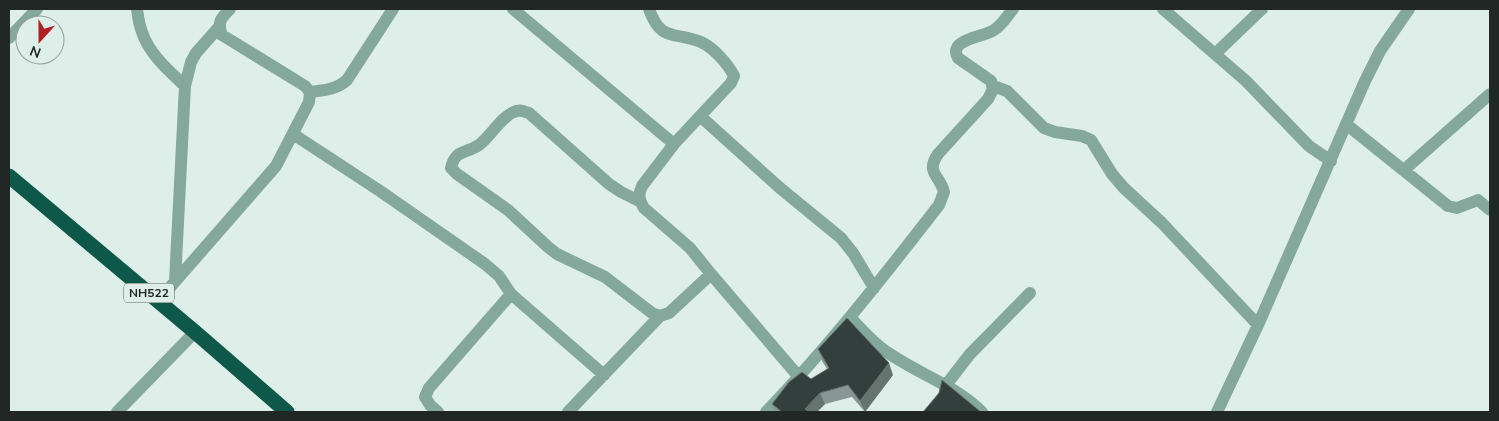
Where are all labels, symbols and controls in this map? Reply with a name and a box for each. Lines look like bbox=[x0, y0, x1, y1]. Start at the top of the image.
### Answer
north arrow bbox=[15, 15, 65, 65]
text: N bbox=[27, 41, 44, 62]
road number: NH522 bbox=[124, 284, 174, 302]

